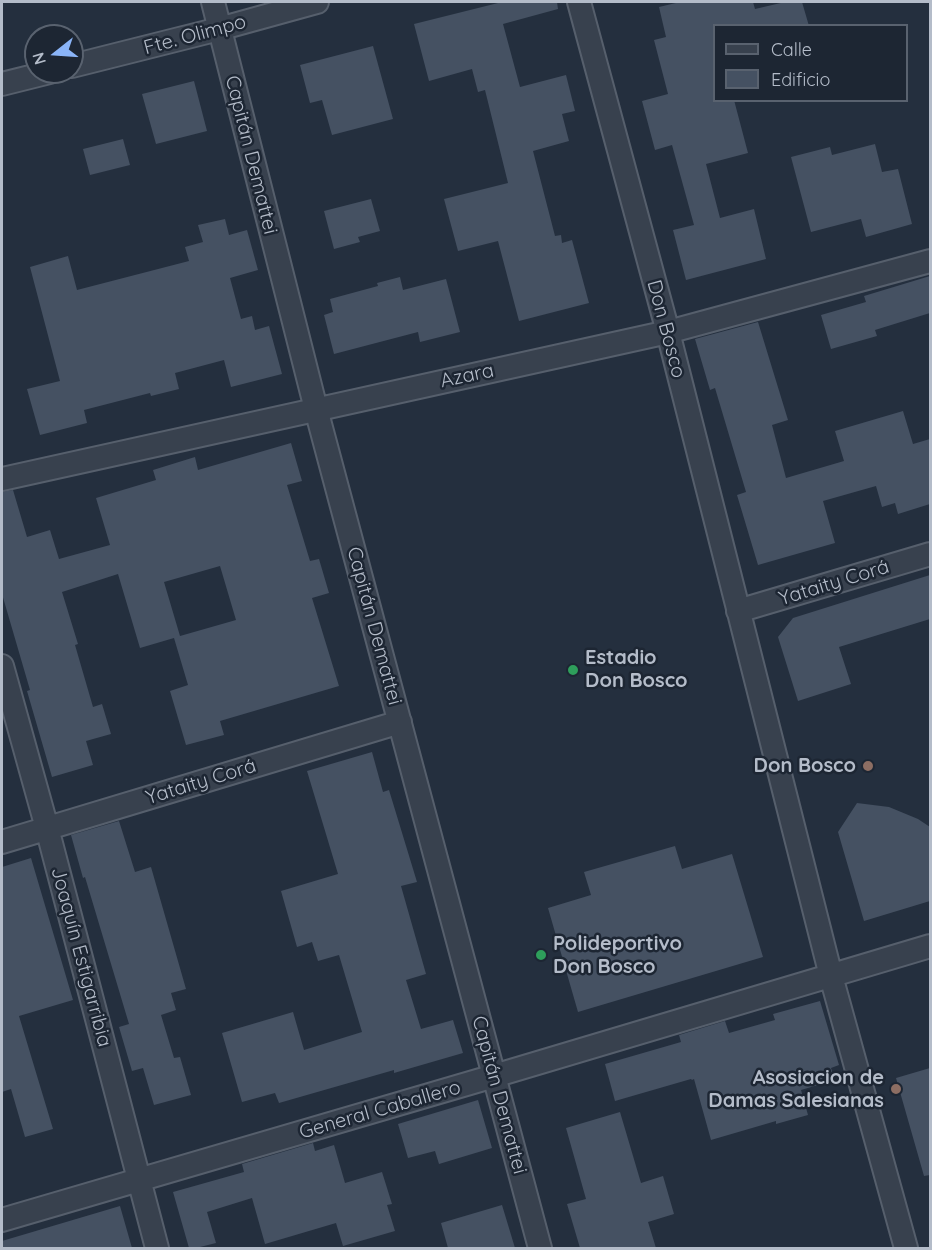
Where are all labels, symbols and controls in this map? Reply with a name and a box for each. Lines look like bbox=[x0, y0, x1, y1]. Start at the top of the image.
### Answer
street label: Fte. Olimpo bbox=[141, 10, 249, 60]
north arrow bbox=[24, 24, 84, 84]
legend bbox=[713, 24, 908, 102]
text: Calle bbox=[771, 38, 812, 61]
text: N bbox=[27, 50, 50, 67]
text: Edificio bbox=[771, 68, 830, 91]
street label: Capitán Demattei bbox=[220, 73, 282, 237]
street label: Don Bosco bbox=[641, 277, 691, 381]
street label: Azara bbox=[438, 359, 496, 393]
street label: Capitán Demattei bbox=[341, 544, 407, 708]
street label: Yataity Corá bbox=[776, 555, 892, 611]
place label: Estadio Don Bosco bbox=[585, 646, 688, 693]
marker: Estadio Don Bosco bbox=[566, 663, 580, 677]
street label: Yataity Corá bbox=[143, 754, 259, 810]
place label: Don Bosco bbox=[753, 754, 856, 778]
marker: Don Bosco bbox=[861, 759, 875, 773]
street label: Joaquín Estigarribia bbox=[45, 865, 117, 1049]
place label: Polideportivo Don Bosco bbox=[553, 932, 682, 979]
marker: Polideportivo Don Bosco bbox=[534, 948, 548, 962]
street label: Capitán Demattei bbox=[466, 1013, 532, 1177]
place label: Asosiacion de Damas Salesianas bbox=[708, 1066, 884, 1113]
street label: General Caballero bbox=[297, 1075, 463, 1145]
marker: Asosiacion de Damas Salesianas bbox=[889, 1082, 903, 1096]

